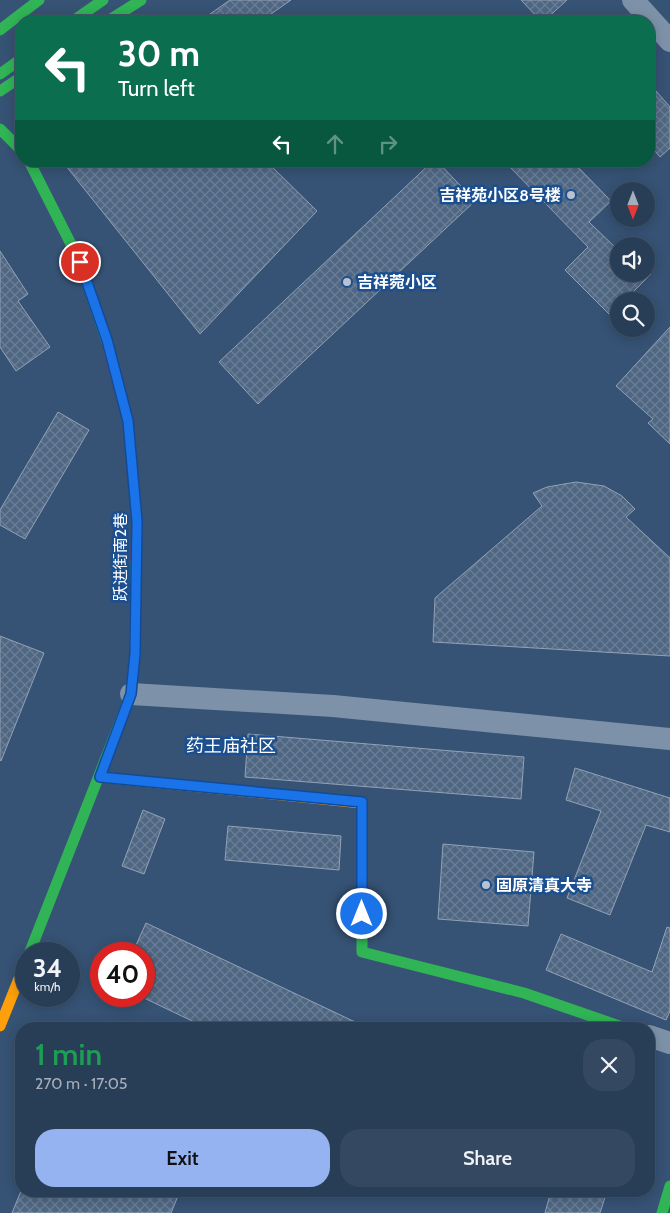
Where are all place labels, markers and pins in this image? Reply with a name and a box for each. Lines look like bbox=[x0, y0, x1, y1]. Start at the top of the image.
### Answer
place label: 吉祥苑小区8号楼 bbox=[439, 186, 561, 205]
marker: 吉祥苑小区8号楼 bbox=[565, 189, 577, 201]
pin bbox=[59, 241, 101, 283]
place label: 吉祥菀小区 bbox=[357, 273, 437, 292]
marker: 吉祥菀小区 bbox=[341, 276, 353, 288]
place label: 固原清真大寺 bbox=[496, 876, 592, 895]
marker: 固原清真大寺 bbox=[480, 879, 492, 891]

